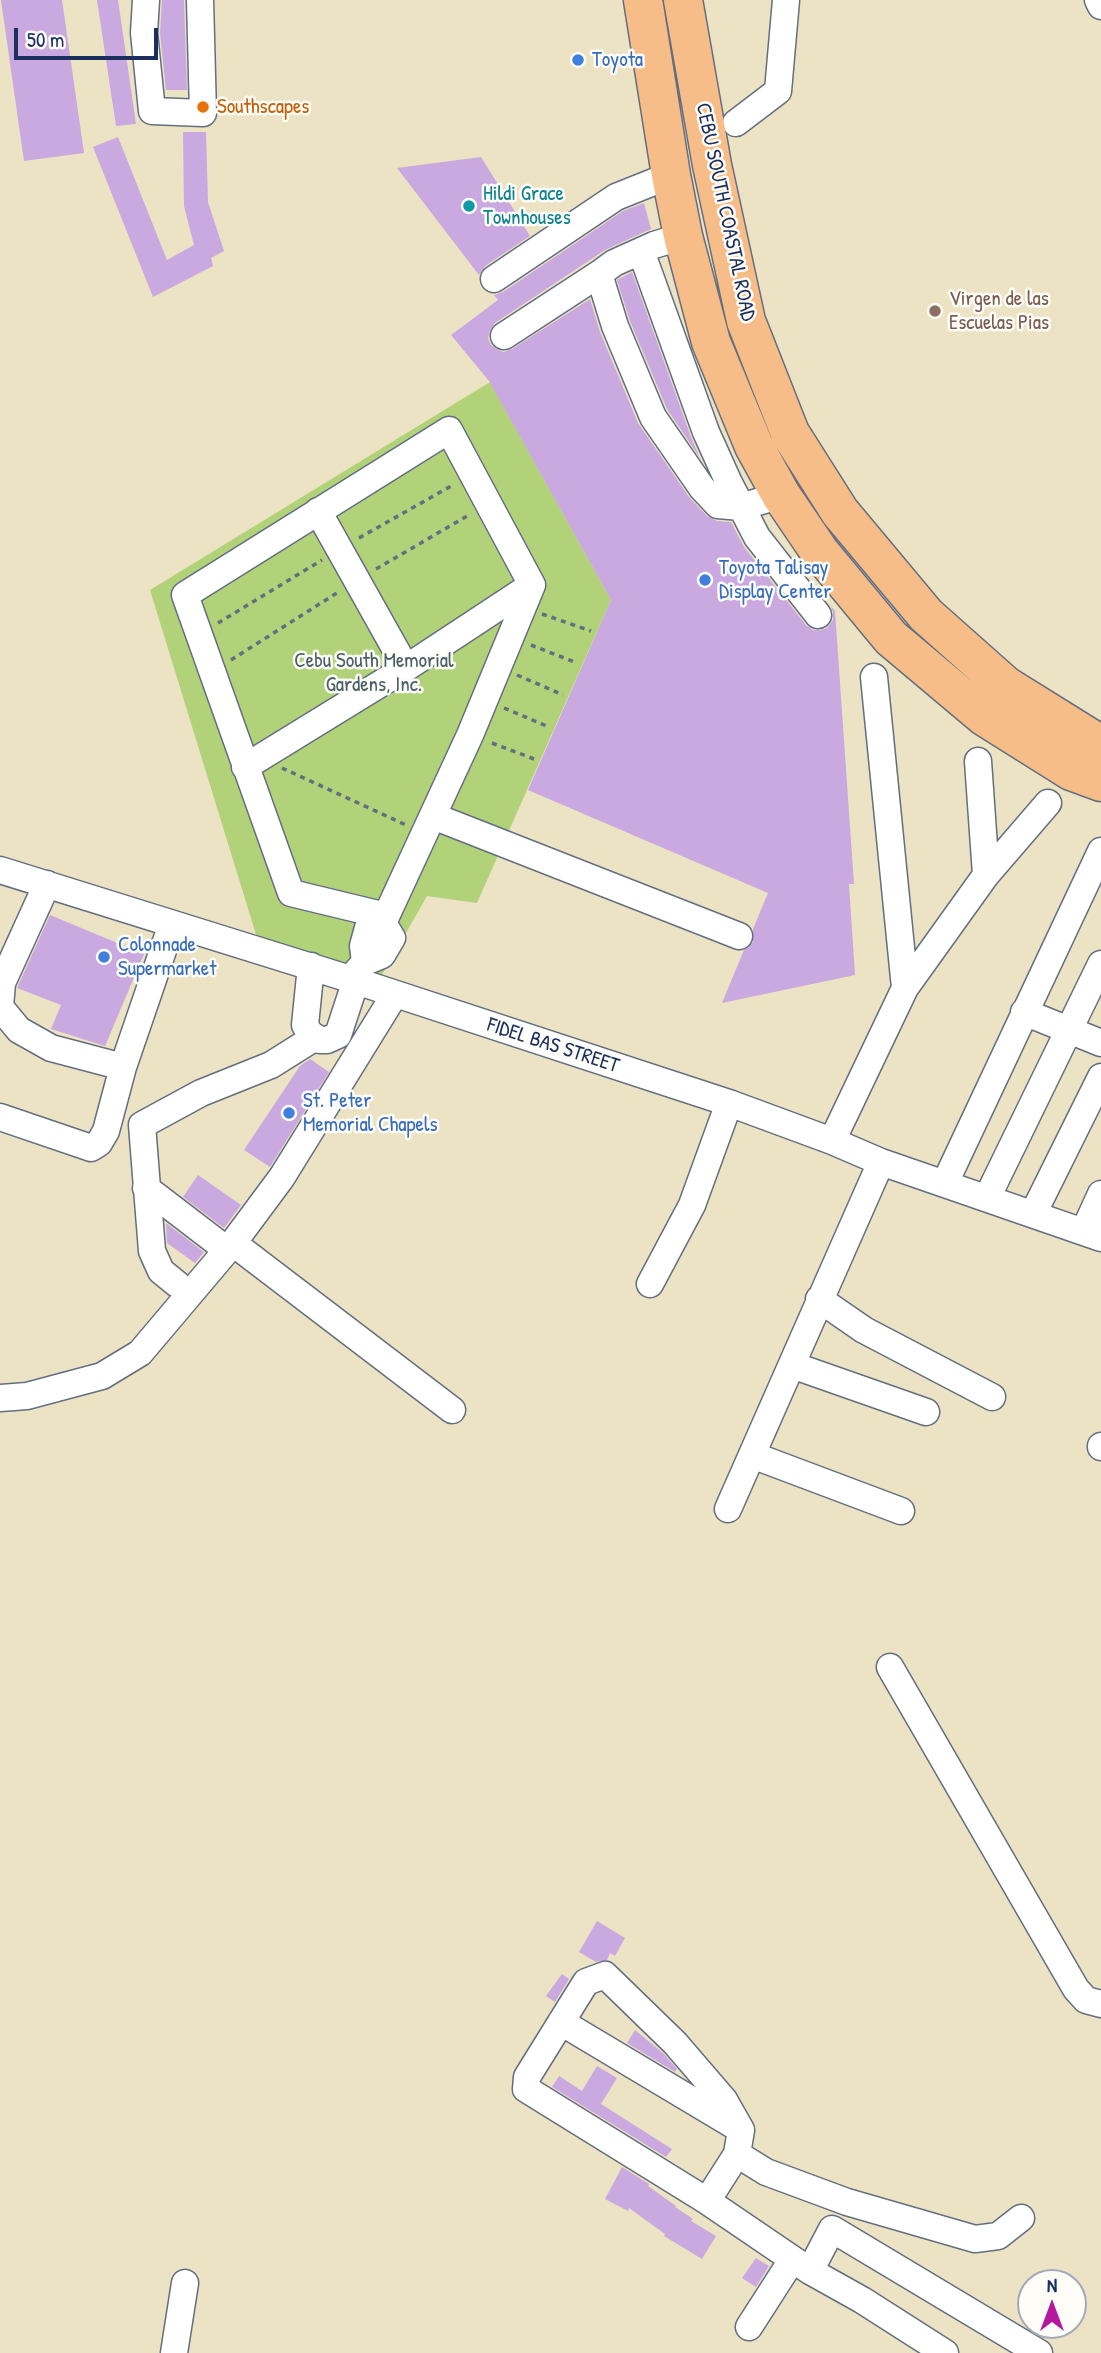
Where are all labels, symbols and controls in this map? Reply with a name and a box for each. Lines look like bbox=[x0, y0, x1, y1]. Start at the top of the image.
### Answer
scale bar bbox=[18, 14, 161, 58]
text: 50 m bbox=[27, 25, 64, 54]
place label: Toyota bbox=[592, 47, 643, 73]
marker: Toyota bbox=[570, 52, 586, 68]
place label: Southscapes bbox=[217, 94, 309, 120]
marker: Southscapes bbox=[195, 99, 211, 115]
street label: CEBU SOUTH COASTAL ROAD bbox=[690, 101, 760, 323]
place label: Hildi Grace Townhouses bbox=[483, 181, 571, 231]
marker: Hildi Grace Townhouses bbox=[461, 198, 477, 214]
place label: Virgen de las Escuelas Pias bbox=[949, 286, 1049, 336]
marker: Virgen de las Escuelas Pias bbox=[927, 303, 943, 319]
place label: Toyota Talisay Display Center bbox=[719, 555, 831, 605]
marker: Toyota Talisay Display Center bbox=[697, 572, 713, 588]
park label: Cebu South Memorial Gardens, Inc. bbox=[294, 648, 454, 698]
place label: Colonnade Supermarket bbox=[118, 932, 216, 982]
marker: Colonnade Supermarket bbox=[96, 949, 112, 965]
street label: FIDEL BAS STREET bbox=[484, 1013, 622, 1079]
place label: St. Peter Memorial Chapels bbox=[303, 1088, 438, 1138]
marker: St. Peter Memorial Chapels bbox=[281, 1105, 297, 1121]
north arrow bbox=[1017, 2269, 1087, 2339]
text: N bbox=[1047, 2272, 1057, 2298]

